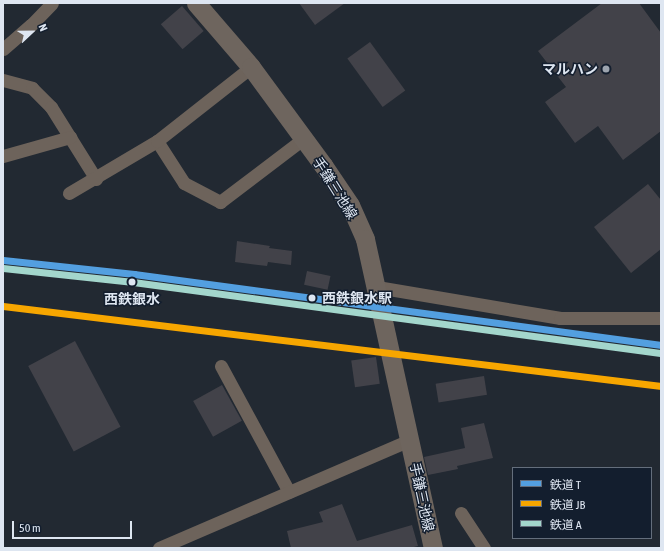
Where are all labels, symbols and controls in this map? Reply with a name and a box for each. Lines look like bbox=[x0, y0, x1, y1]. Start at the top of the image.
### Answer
north arrow bbox=[12, 12, 52, 52]
text: N bbox=[36, 22, 50, 33]
place label: マルハン bbox=[542, 61, 598, 77]
marker: マルハン bbox=[601, 64, 611, 74]
street label: 手鎌三池線 bbox=[309, 154, 361, 222]
marker: 西鉄銀水 bbox=[125, 275, 139, 289]
place label: 西鉄銀水駅 bbox=[322, 290, 392, 306]
place label: 西鉄銀水 bbox=[104, 291, 160, 307]
marker: 西鉄銀水駅 bbox=[305, 291, 319, 305]
street label: 手鎌三池線 bbox=[407, 461, 437, 533]
legend bbox=[512, 467, 652, 539]
text: 鉄道 T bbox=[550, 478, 581, 492]
text: 鉄道 JB bbox=[550, 498, 585, 512]
scale bar bbox=[14, 513, 134, 539]
text: 鉄道 A bbox=[550, 518, 582, 532]
text: 50 m bbox=[19, 521, 41, 535]

